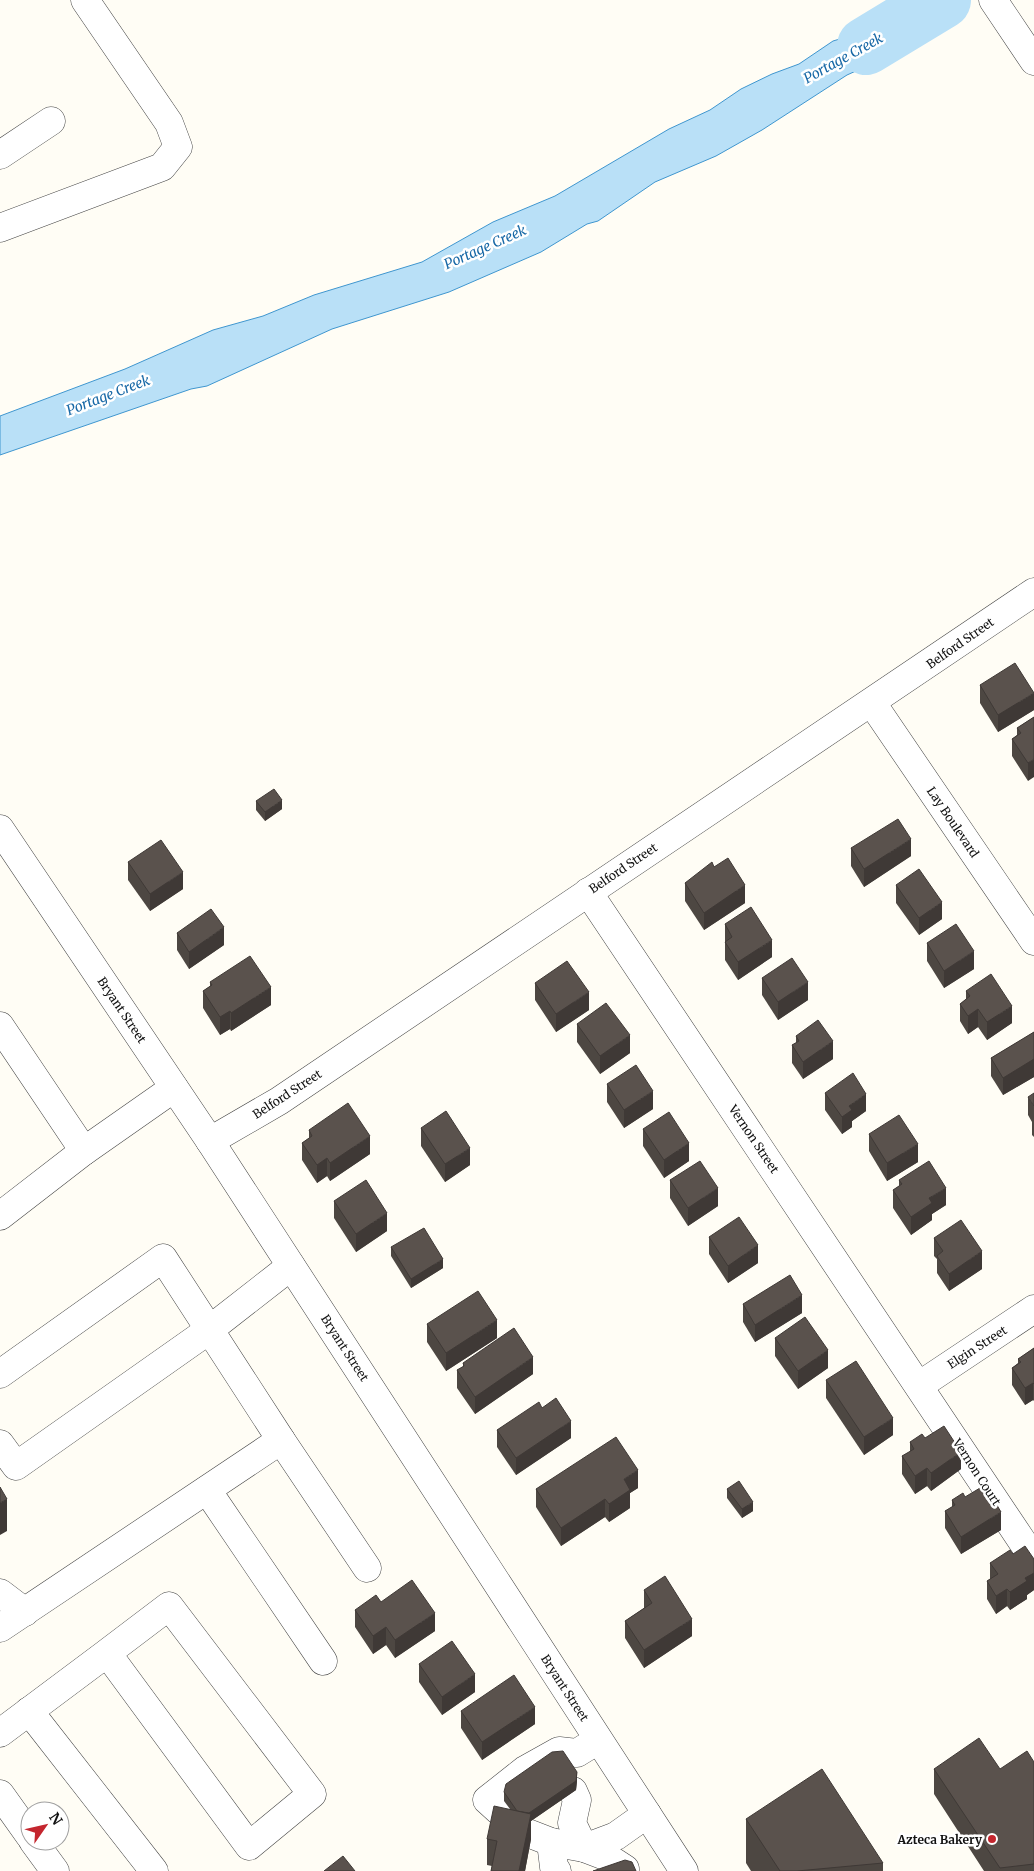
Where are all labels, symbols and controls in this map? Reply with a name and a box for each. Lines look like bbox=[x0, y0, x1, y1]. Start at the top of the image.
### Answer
water label: Portage Creek bbox=[800, 29, 886, 87]
water label: Portage Creek bbox=[441, 221, 529, 273]
water label: Portage Creek bbox=[64, 371, 153, 419]
street label: Belford Street bbox=[923, 614, 997, 672]
street label: Lay Boulevard bbox=[924, 784, 982, 860]
street label: Belford Street bbox=[586, 840, 660, 896]
street label: Bryant Street bbox=[94, 974, 150, 1046]
street label: Belford Street bbox=[250, 1066, 324, 1122]
street label: Vernon Street bbox=[725, 1101, 782, 1176]
street label: Bryant Street bbox=[318, 1312, 372, 1384]
street label: Elgin Street bbox=[945, 1322, 1010, 1372]
street label: Vernon Court bbox=[949, 1435, 1004, 1509]
street label: Bryant Street bbox=[538, 1652, 592, 1724]
north arrow bbox=[20, 1801, 70, 1851]
text: N bbox=[45, 1809, 66, 1828]
place label: Azteca Bakery bbox=[896, 1832, 983, 1847]
marker: Azteca Bakery bbox=[986, 1833, 998, 1845]

